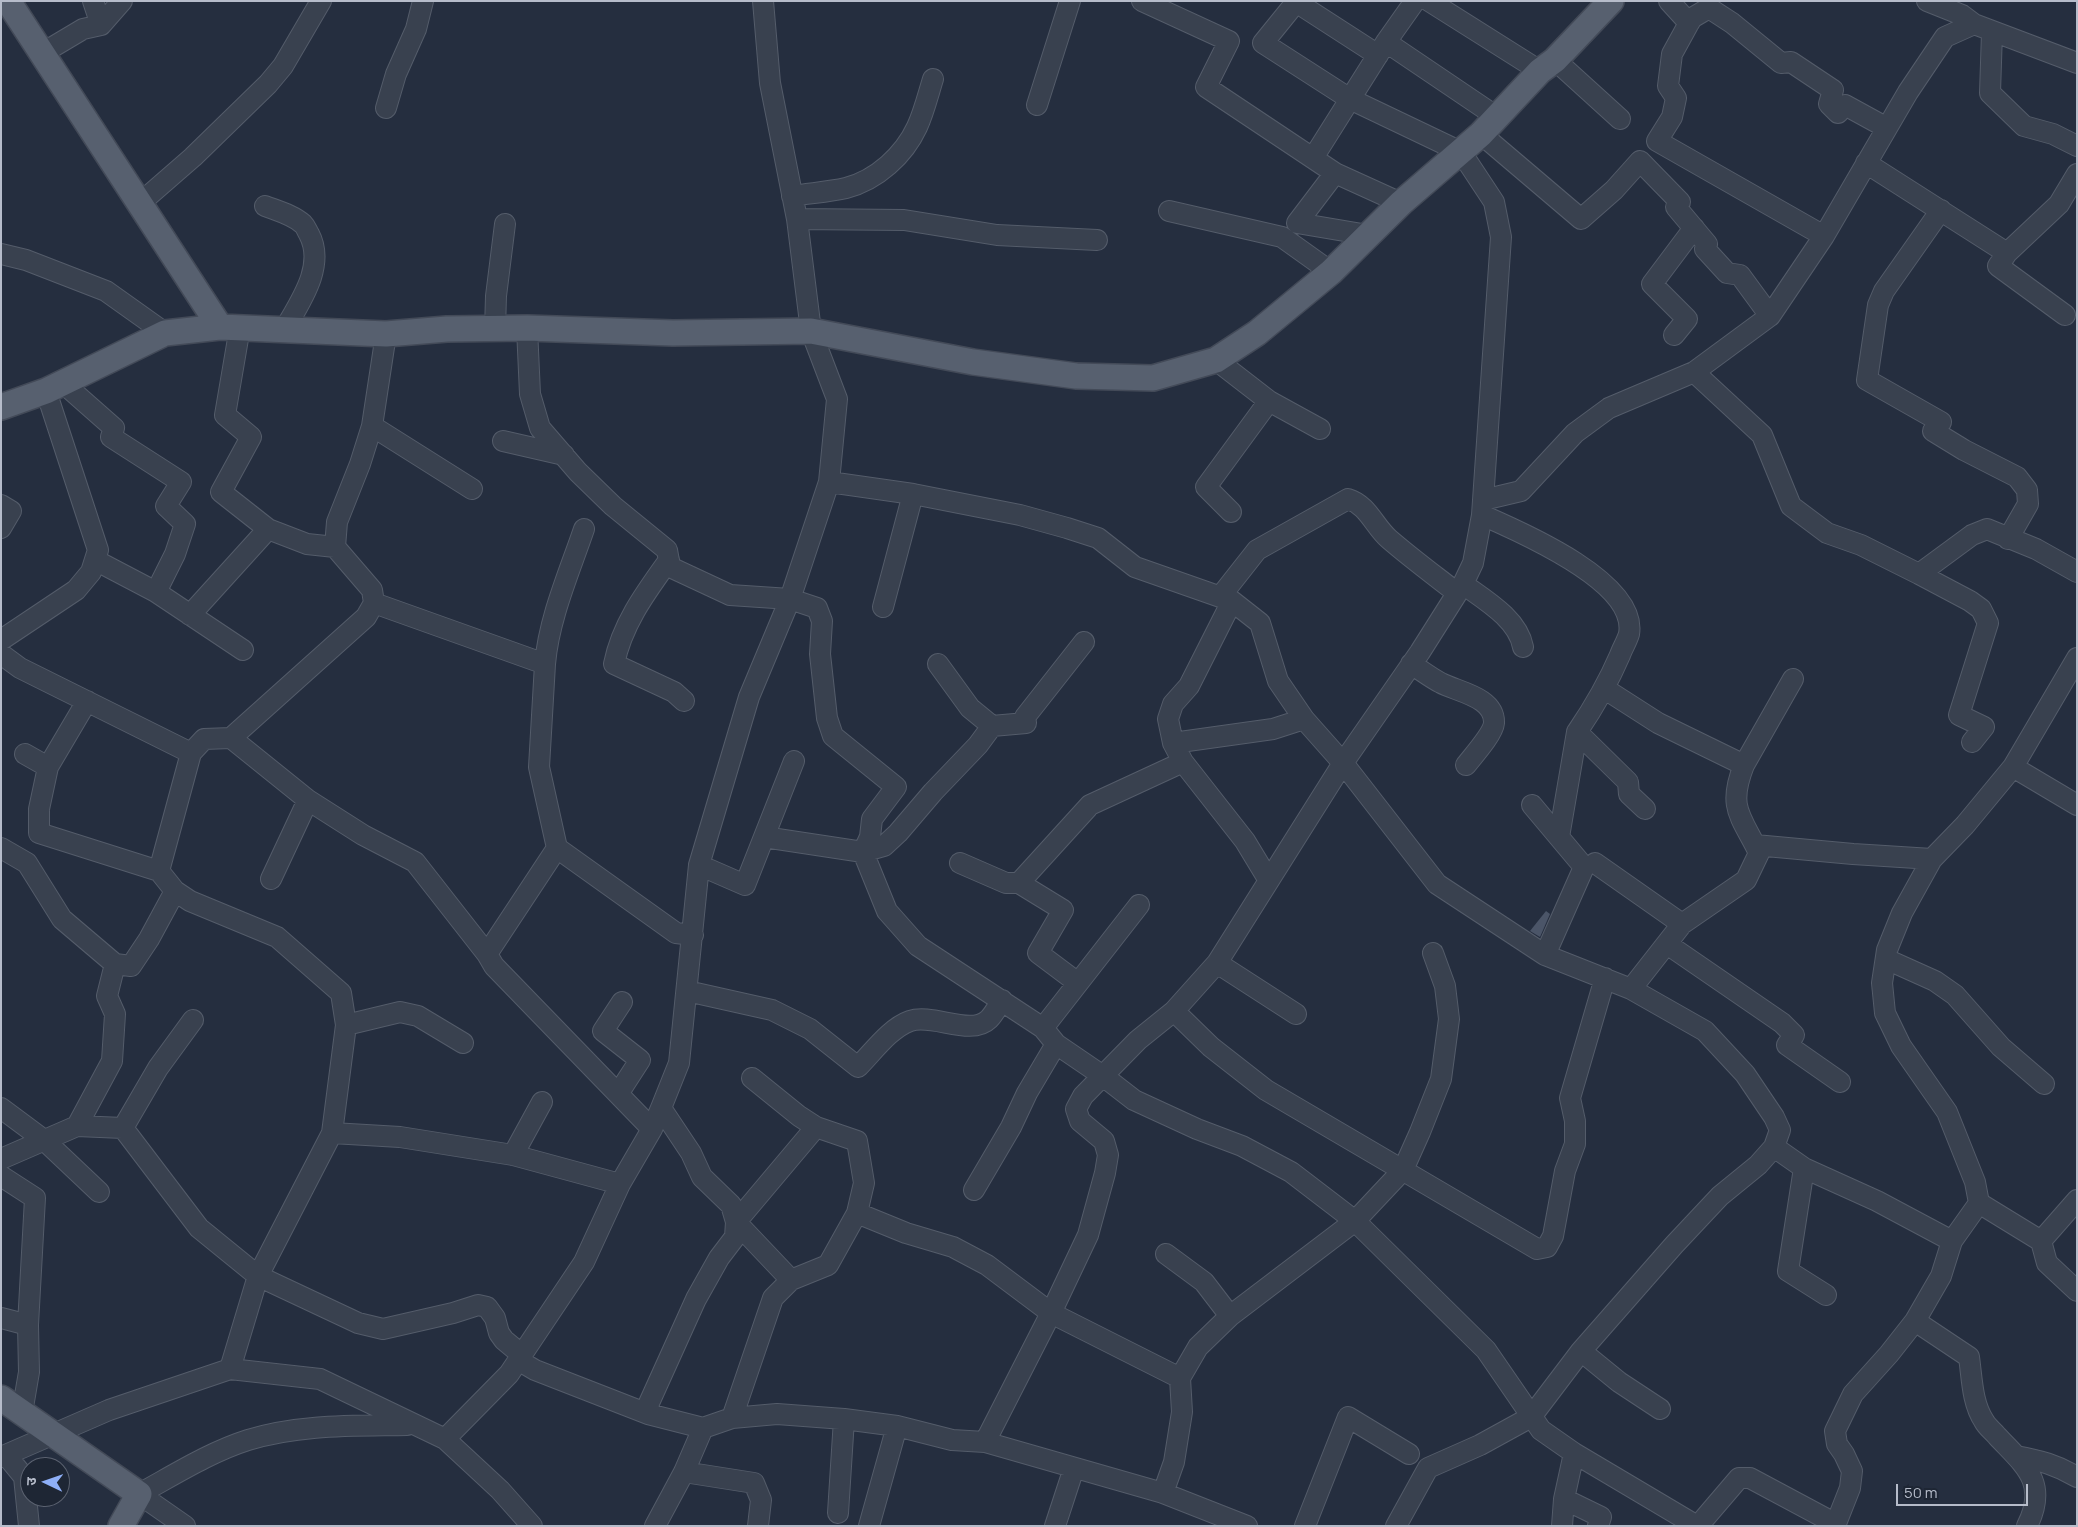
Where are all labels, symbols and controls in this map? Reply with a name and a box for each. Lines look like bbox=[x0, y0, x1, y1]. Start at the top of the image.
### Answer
north arrow bbox=[20, 1457, 70, 1507]
scale bar bbox=[1898, 1474, 2030, 1506]
text: उ bbox=[21, 1477, 40, 1486]
text: 50 m bbox=[1904, 1482, 1938, 1503]

